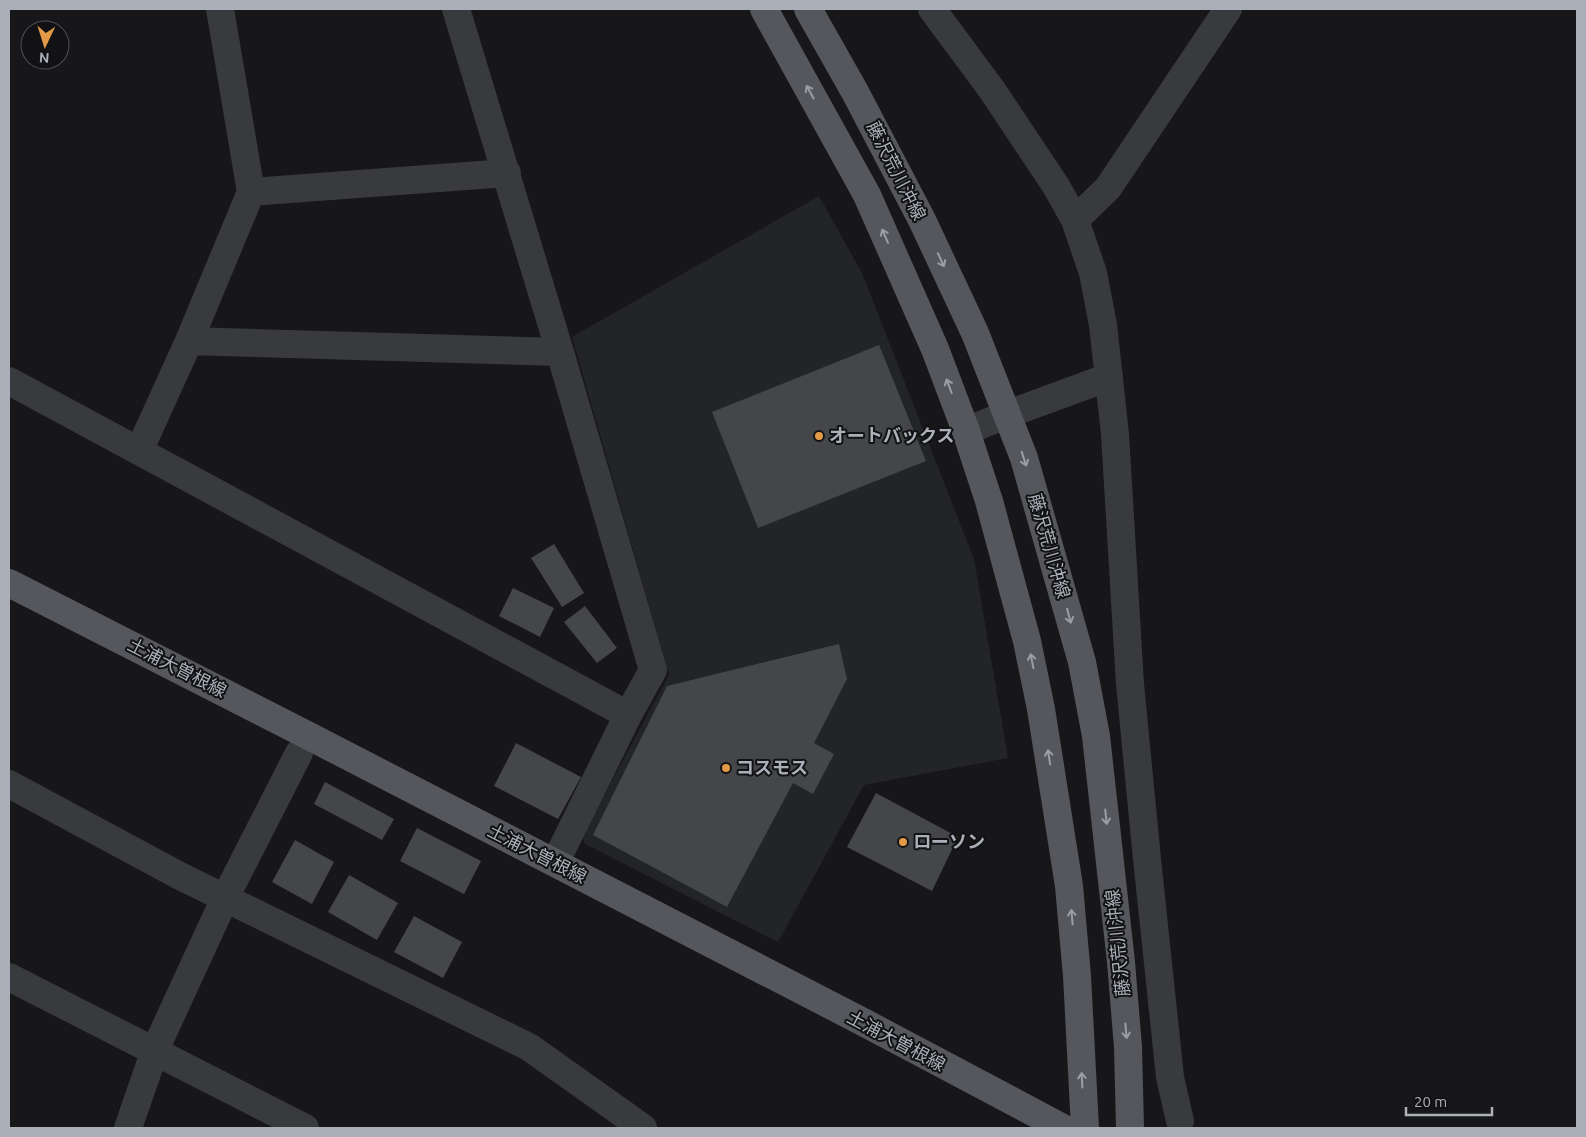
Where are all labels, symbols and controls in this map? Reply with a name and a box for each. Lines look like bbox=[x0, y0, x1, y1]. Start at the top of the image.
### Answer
north arrow bbox=[20, 20, 70, 70]
text: N bbox=[38, 50, 50, 66]
one-way arrow bbox=[805, 85, 815, 100]
street label: 藤沢荒川沖線 bbox=[863, 118, 930, 223]
one-way arrow bbox=[880, 229, 890, 244]
one-way arrow bbox=[937, 252, 946, 267]
one-way arrow bbox=[944, 378, 953, 394]
place label: オートバックス bbox=[829, 425, 954, 445]
marker: オートバックス bbox=[813, 430, 825, 442]
one-way arrow bbox=[1020, 451, 1030, 467]
street label: 藤沢荒川沖線 bbox=[1025, 491, 1074, 600]
one-way arrow bbox=[1065, 607, 1074, 623]
street label: 土浦大曽根線 bbox=[125, 634, 230, 701]
one-way arrow bbox=[1026, 654, 1036, 670]
one-way arrow bbox=[1043, 749, 1053, 765]
place label: コスモス bbox=[736, 757, 808, 777]
marker: コスモス bbox=[720, 762, 732, 774]
one-way arrow bbox=[1101, 809, 1111, 825]
street label: 土浦大曽根線 bbox=[485, 820, 590, 887]
place label: ローソン bbox=[913, 831, 985, 851]
marker: ローソン bbox=[897, 836, 909, 848]
street label: 藤沢荒川沖線 bbox=[1101, 888, 1133, 998]
one-way arrow bbox=[1067, 910, 1077, 926]
street label: 土浦大曽根線 bbox=[844, 1006, 949, 1074]
one-way arrow bbox=[1122, 1023, 1131, 1039]
one-way arrow bbox=[1078, 1072, 1087, 1088]
scale bar bbox=[1406, 1084, 1492, 1116]
text: 20 m bbox=[1414, 1093, 1447, 1110]

